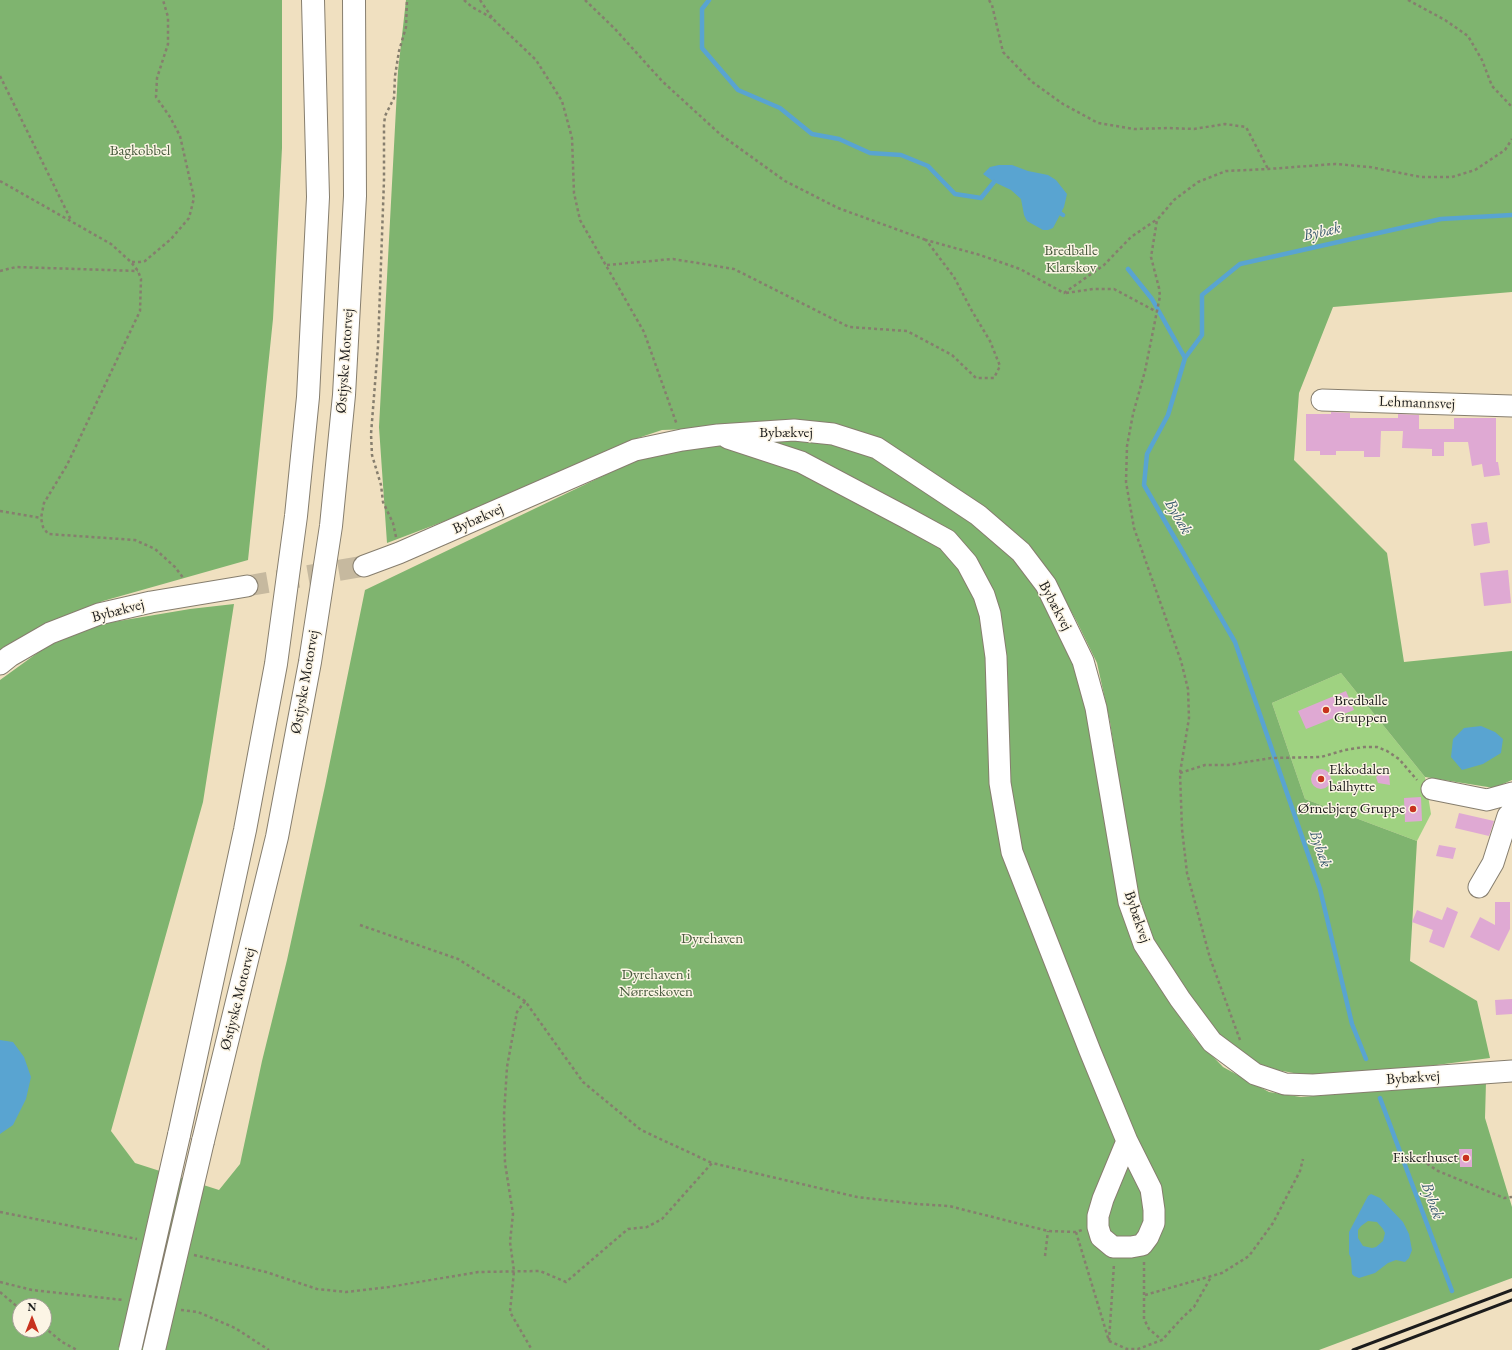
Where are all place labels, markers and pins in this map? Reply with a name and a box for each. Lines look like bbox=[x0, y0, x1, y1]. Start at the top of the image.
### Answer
place label: Bredballe Gruppen bbox=[1334, 692, 1388, 727]
marker: Bredballe Gruppen bbox=[1321, 705, 1331, 715]
place label: Ekkodalen bålhytte bbox=[1329, 761, 1390, 796]
marker: Ekkodalen bålhytte bbox=[1316, 774, 1326, 784]
place label: Ørnebjerg Gruppe bbox=[1298, 800, 1405, 818]
marker: Ørnebjerg Gruppe bbox=[1408, 804, 1418, 814]
place label: Fiskerhuset bbox=[1393, 1149, 1458, 1167]
marker: Fiskerhuset bbox=[1461, 1153, 1471, 1163]

